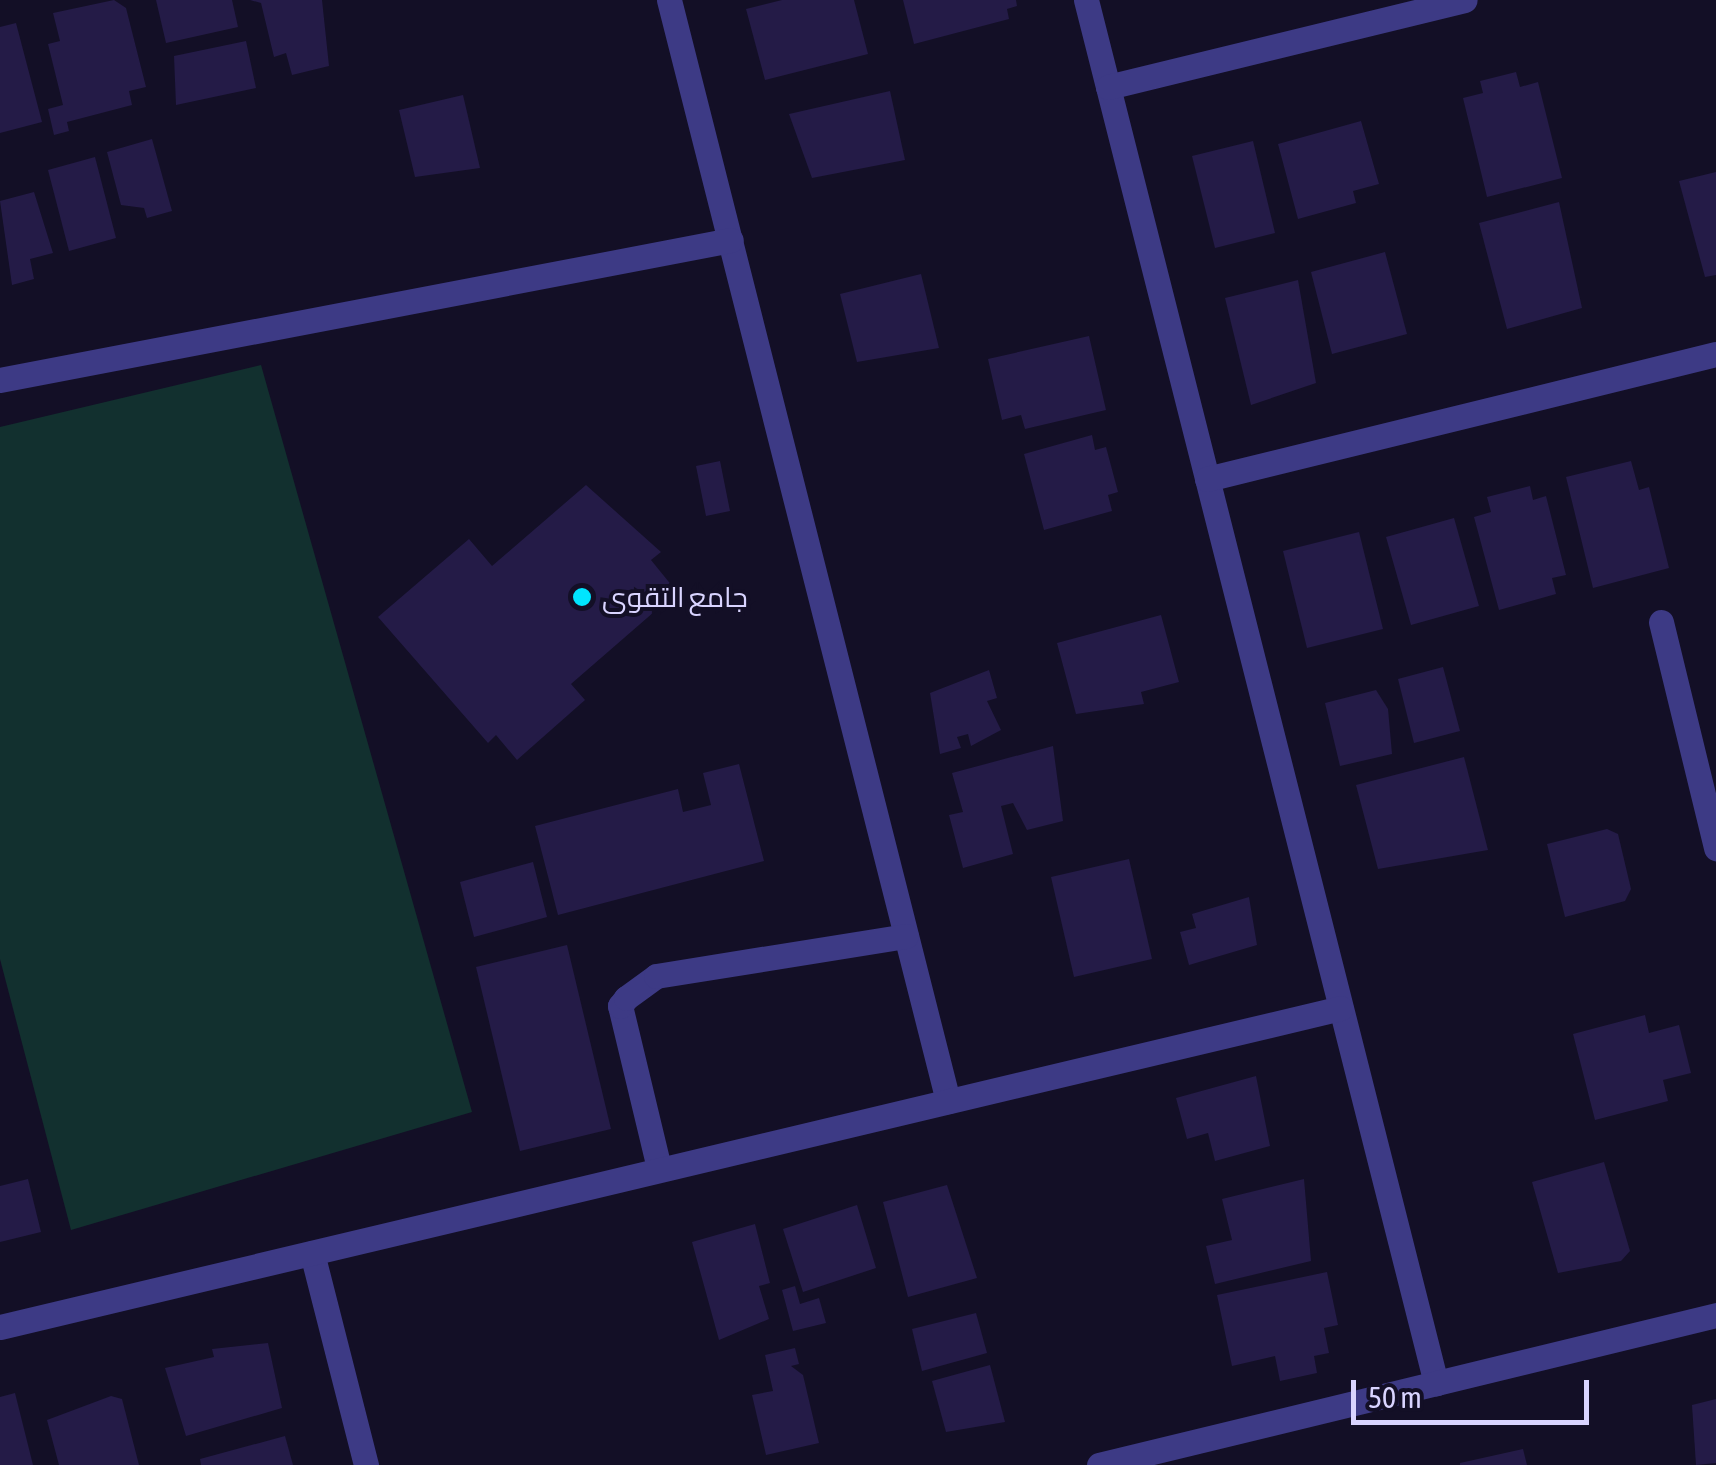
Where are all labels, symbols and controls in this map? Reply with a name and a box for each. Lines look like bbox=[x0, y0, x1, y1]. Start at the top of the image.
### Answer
place label: جامع التقوى bbox=[602, 580, 748, 614]
marker: جامع التقوى bbox=[571, 586, 593, 608]
scale bar bbox=[1356, 1360, 1594, 1422]
text: 50 m bbox=[1368, 1380, 1422, 1414]

